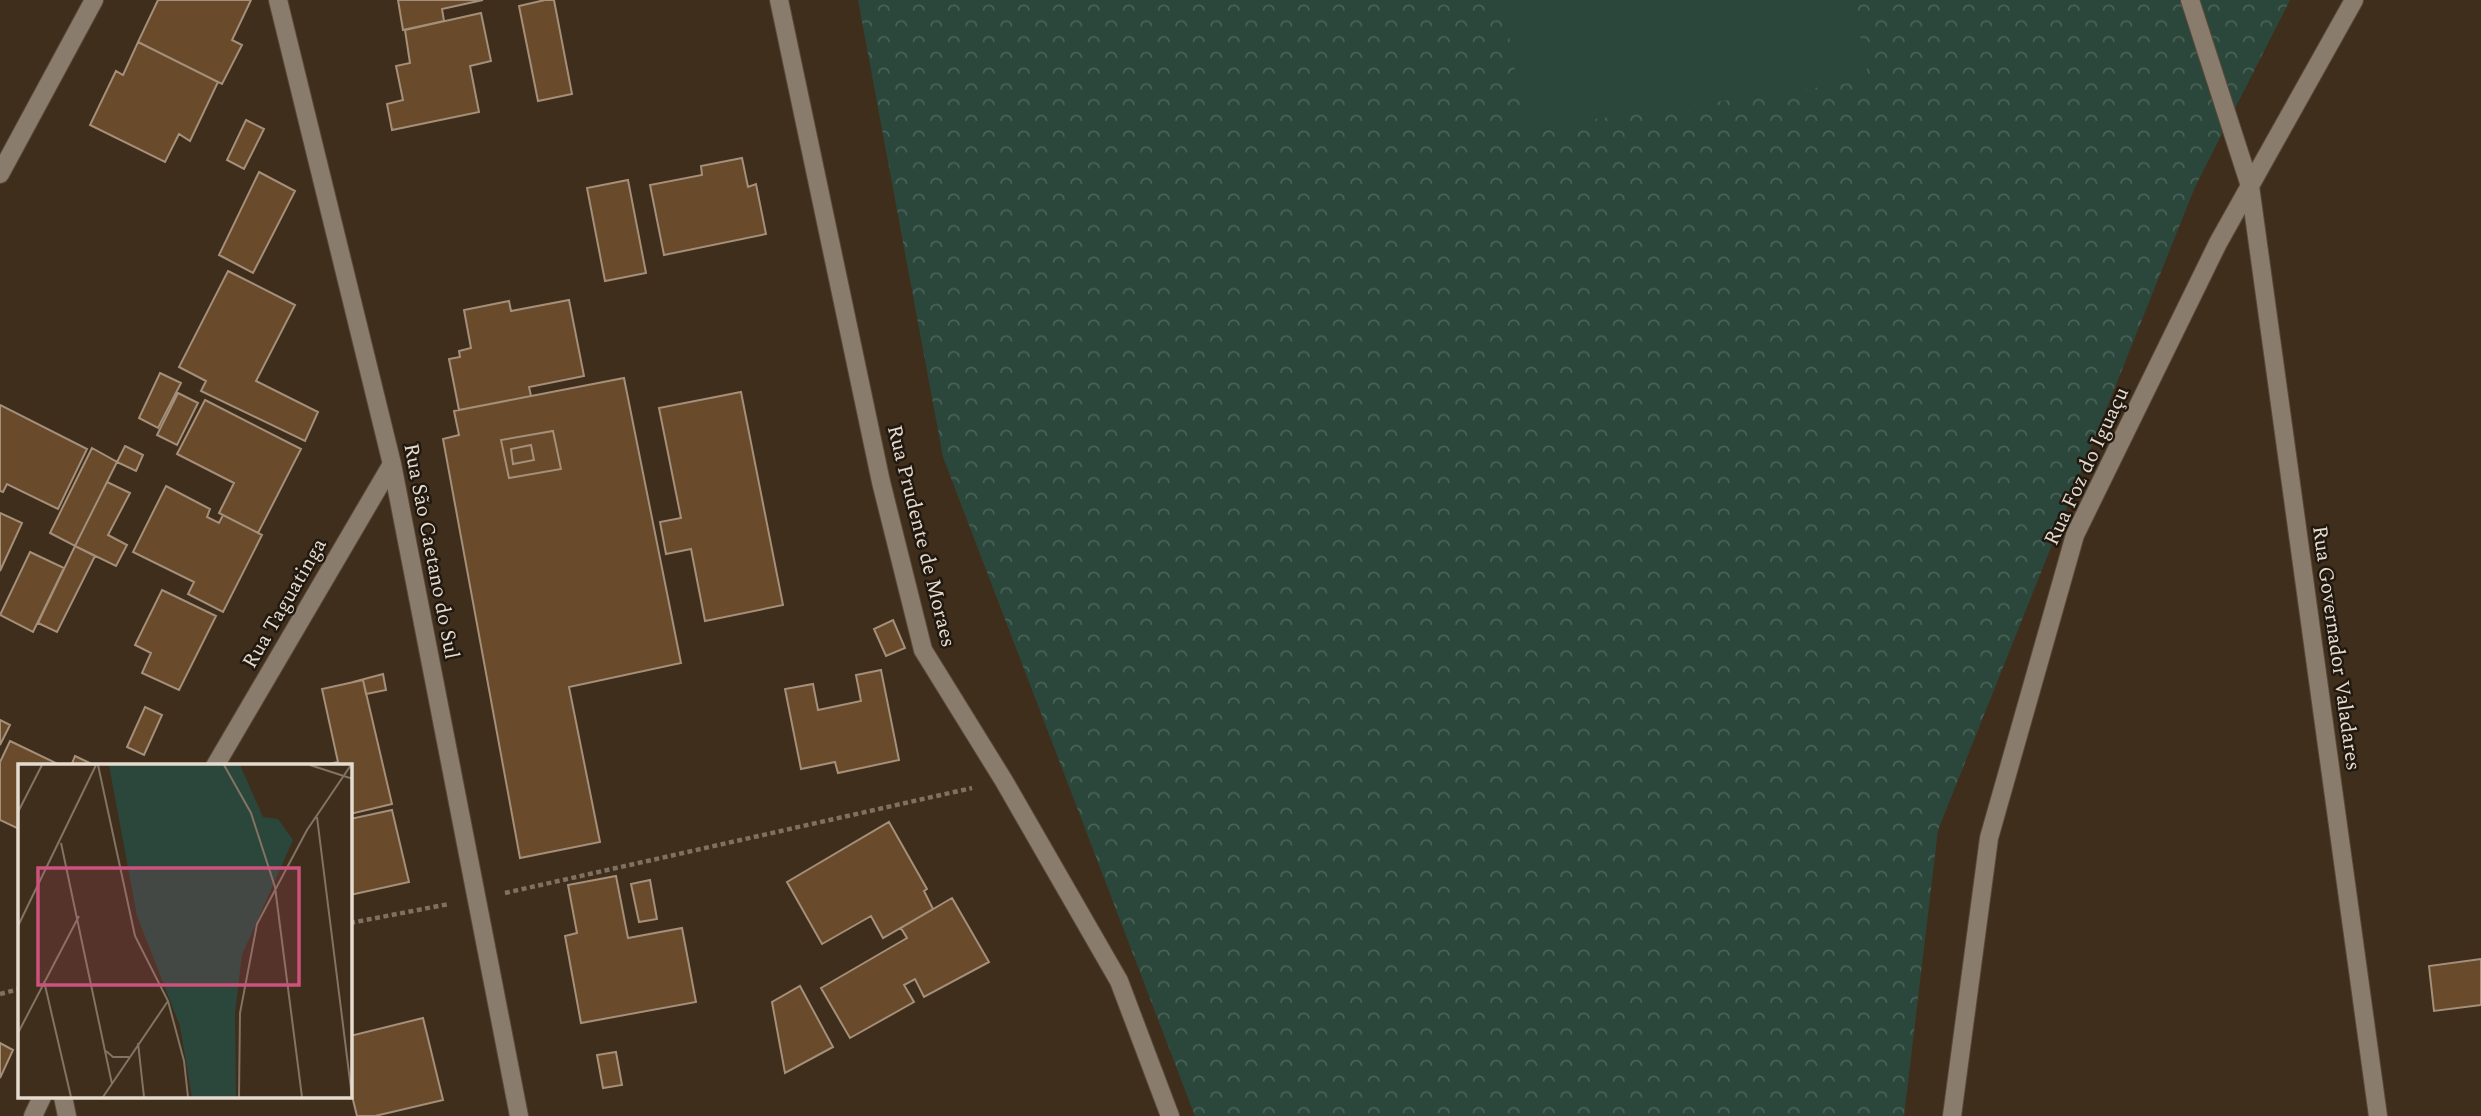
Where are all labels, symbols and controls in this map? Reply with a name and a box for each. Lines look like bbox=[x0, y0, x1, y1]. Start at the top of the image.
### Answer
street label: Rua Foz do Iguaçu bbox=[2036, 382, 2138, 551]
street label: Rua Prudente de Moraes bbox=[878, 422, 964, 651]
street label: Rua São Caetano do Sul bbox=[394, 441, 468, 662]
street label: Rua Governador Valadares bbox=[2303, 524, 2369, 773]
street label: Rua Taguatinga bbox=[235, 532, 336, 675]
inset map bbox=[18, 764, 352, 1098]

